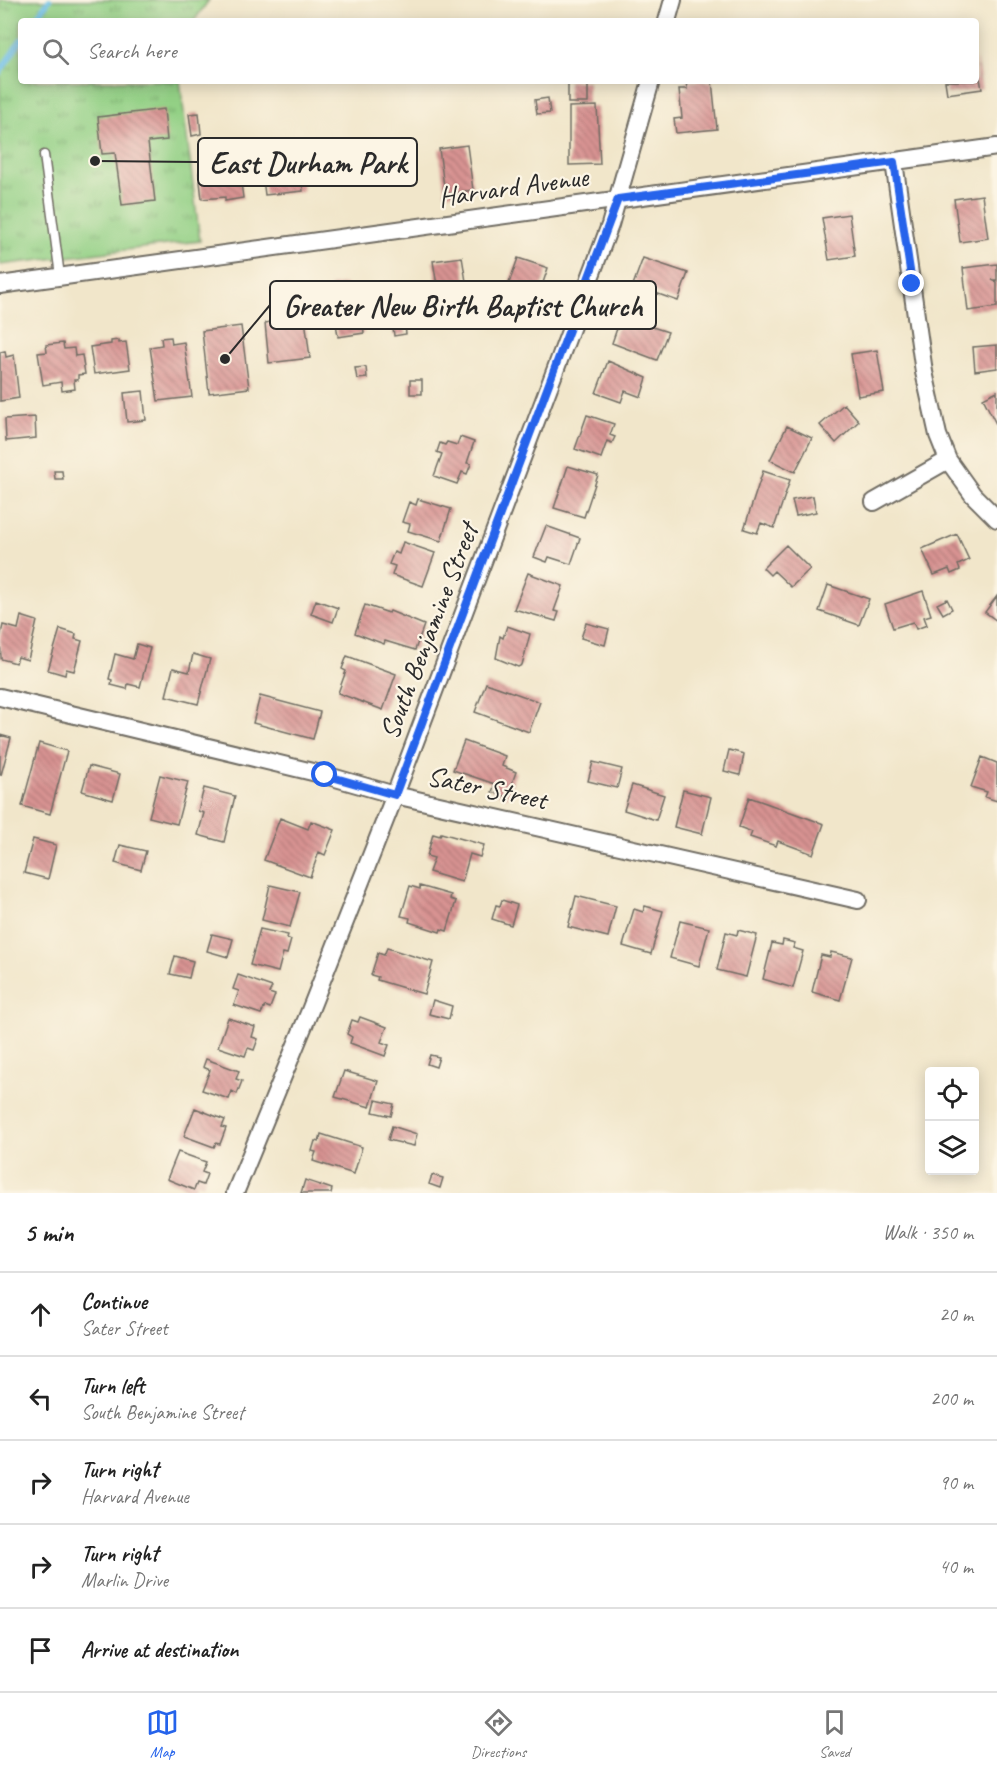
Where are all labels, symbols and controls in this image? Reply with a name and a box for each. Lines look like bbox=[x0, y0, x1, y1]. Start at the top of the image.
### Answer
search box bbox=[18, 18, 979, 84]
icon: search bbox=[39, 35, 72, 68]
text: Search here bbox=[87, 37, 177, 65]
callout: East Durham Park bbox=[198, 138, 417, 186]
text: East Durham Park bbox=[209, 144, 409, 182]
street label: Harvard Avenue bbox=[436, 158, 592, 214]
route end bbox=[898, 270, 924, 296]
callout: Greater New Birth Baptist Church bbox=[270, 281, 656, 329]
text: Greater New Birth Baptist Church bbox=[283, 287, 644, 325]
street label: South Benjamine Street bbox=[371, 515, 487, 744]
street label: Sater Street bbox=[424, 758, 552, 818]
route start bbox=[311, 761, 337, 787]
map controls bbox=[925, 1067, 979, 1175]
button: locate bbox=[925, 1067, 979, 1121]
button: layers bbox=[925, 1121, 979, 1175]
text: 5 min bbox=[24, 1216, 73, 1249]
text: Walk · 350 m bbox=[883, 1220, 973, 1245]
text: Continue bbox=[81, 1288, 147, 1316]
icon: ahead bbox=[24, 1298, 57, 1331]
text: 20 m bbox=[939, 1302, 973, 1327]
text: Sater Street bbox=[81, 1316, 168, 1341]
text: Turn left bbox=[81, 1372, 145, 1400]
icon: left bbox=[24, 1382, 57, 1415]
text: 200 m bbox=[930, 1386, 973, 1411]
text: South Benjamine Street bbox=[81, 1400, 244, 1425]
text: Turn right bbox=[81, 1456, 158, 1484]
icon: right bbox=[24, 1466, 57, 1499]
text: 90 m bbox=[939, 1470, 973, 1495]
text: Harvard Avenue bbox=[81, 1484, 189, 1509]
text: Turn right bbox=[81, 1540, 158, 1568]
icon: right bbox=[24, 1550, 57, 1583]
text: 40 m bbox=[939, 1554, 973, 1579]
text: Marlin Drive bbox=[81, 1568, 168, 1593]
icon: arrive bbox=[24, 1634, 57, 1667]
text: Arrive at destination bbox=[81, 1636, 238, 1664]
tab: Map bbox=[146, 1706, 179, 1762]
tab: Directions bbox=[471, 1706, 526, 1762]
tab: Saved bbox=[818, 1706, 851, 1762]

